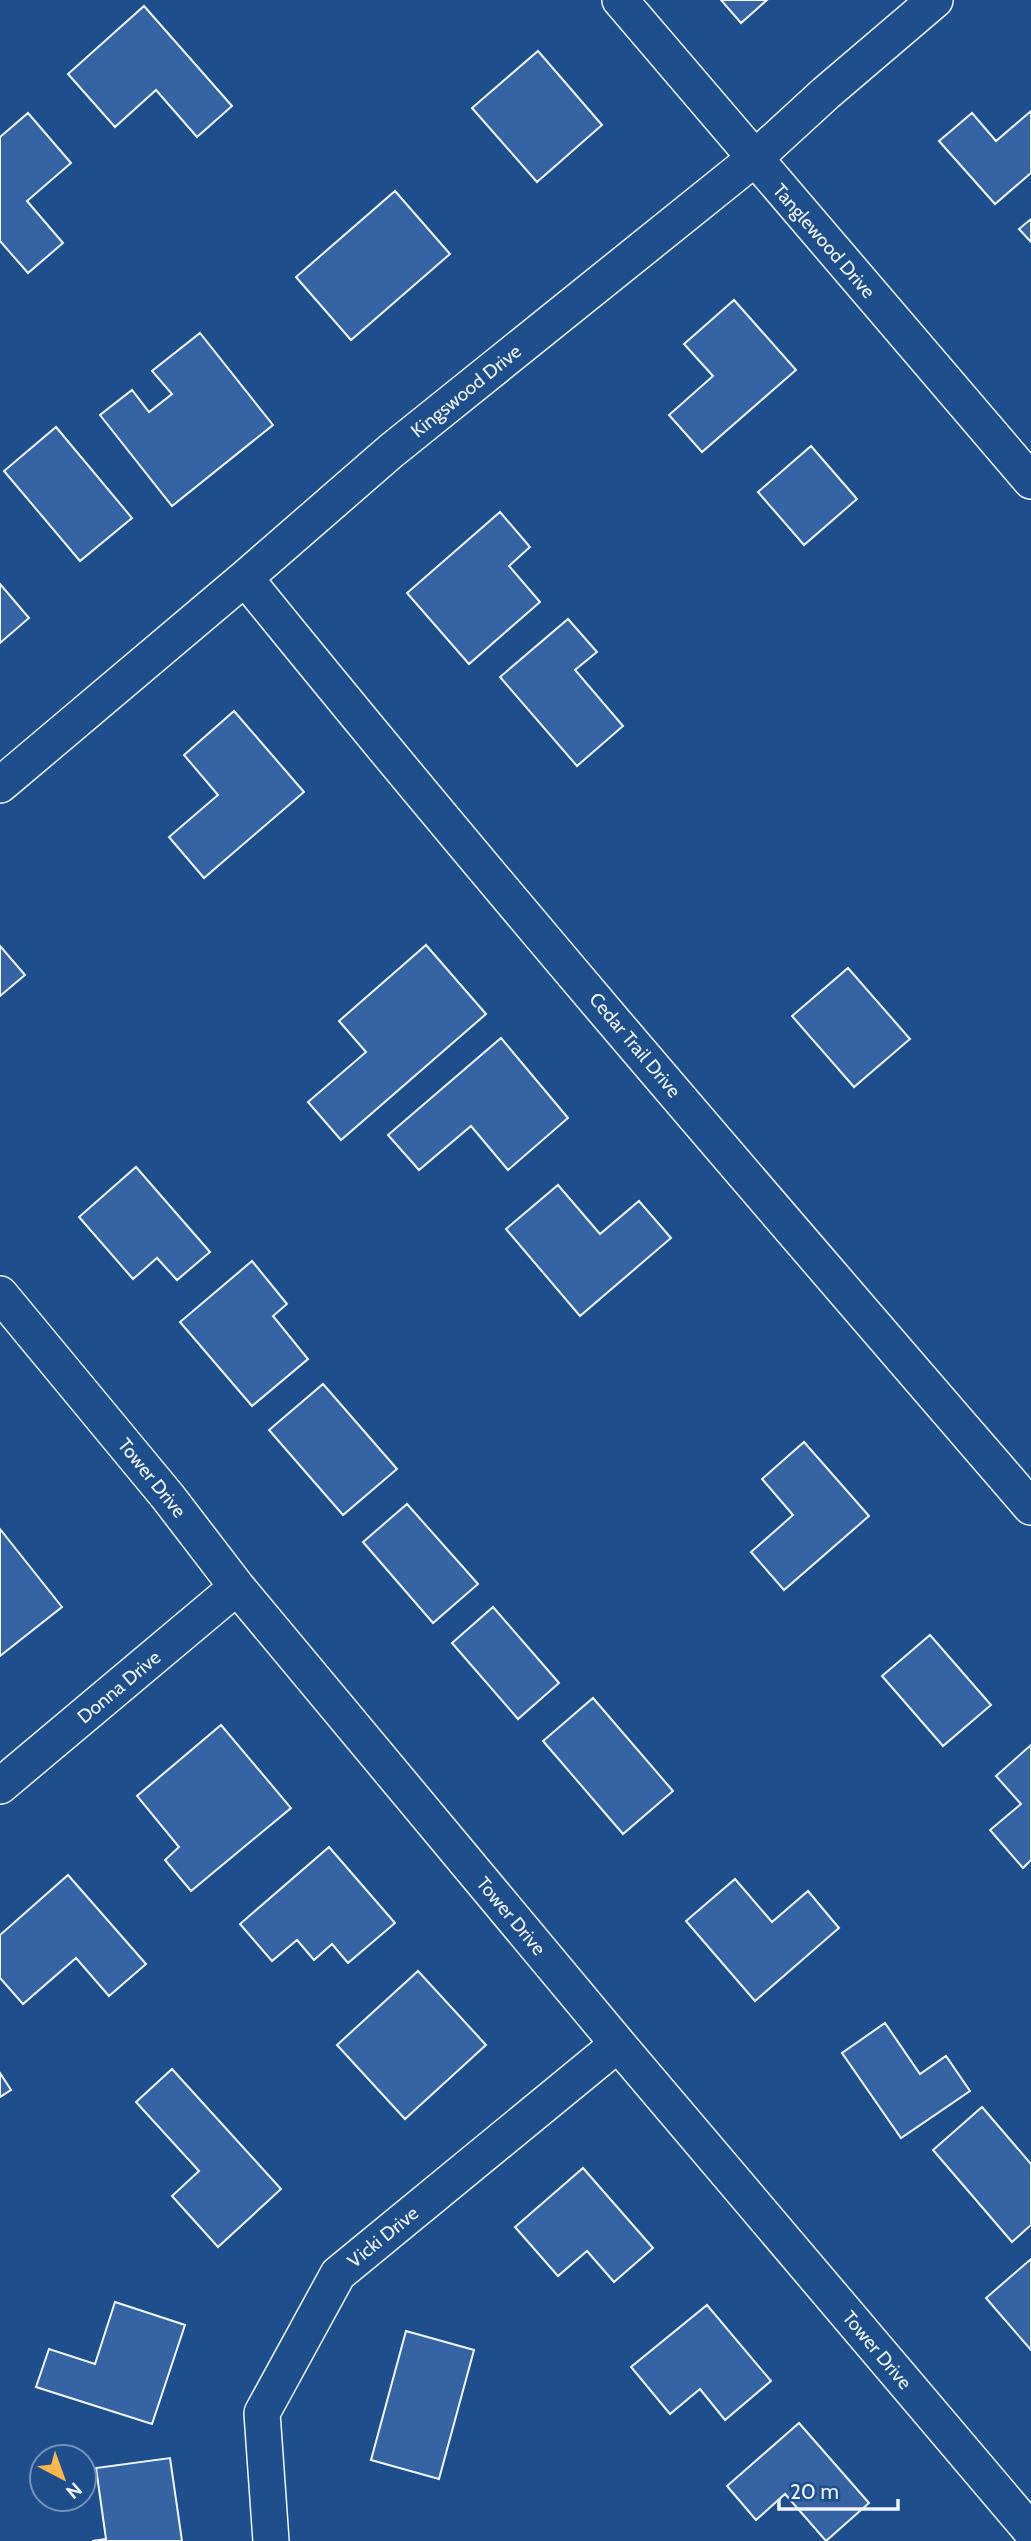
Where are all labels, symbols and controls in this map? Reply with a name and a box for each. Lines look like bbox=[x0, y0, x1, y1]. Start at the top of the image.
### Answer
street label: Tanglewood Drive bbox=[768, 179, 880, 303]
street label: Kingswood Drive bbox=[406, 339, 526, 442]
street label: Cedar Trail Drive bbox=[584, 988, 686, 1102]
street label: Tower Drive bbox=[113, 1434, 191, 1522]
street label: Donna Drive bbox=[73, 1645, 165, 1728]
street label: Tower Drive bbox=[472, 1872, 551, 1960]
street label: Vicki Drive bbox=[343, 2201, 423, 2273]
street label: Tower Drive bbox=[838, 2306, 917, 2394]
north arrow bbox=[28, 2443, 98, 2513]
scale bar bbox=[779, 2468, 898, 2512]
text: N bbox=[61, 2477, 86, 2504]
text: 20 m bbox=[790, 2479, 839, 2504]

